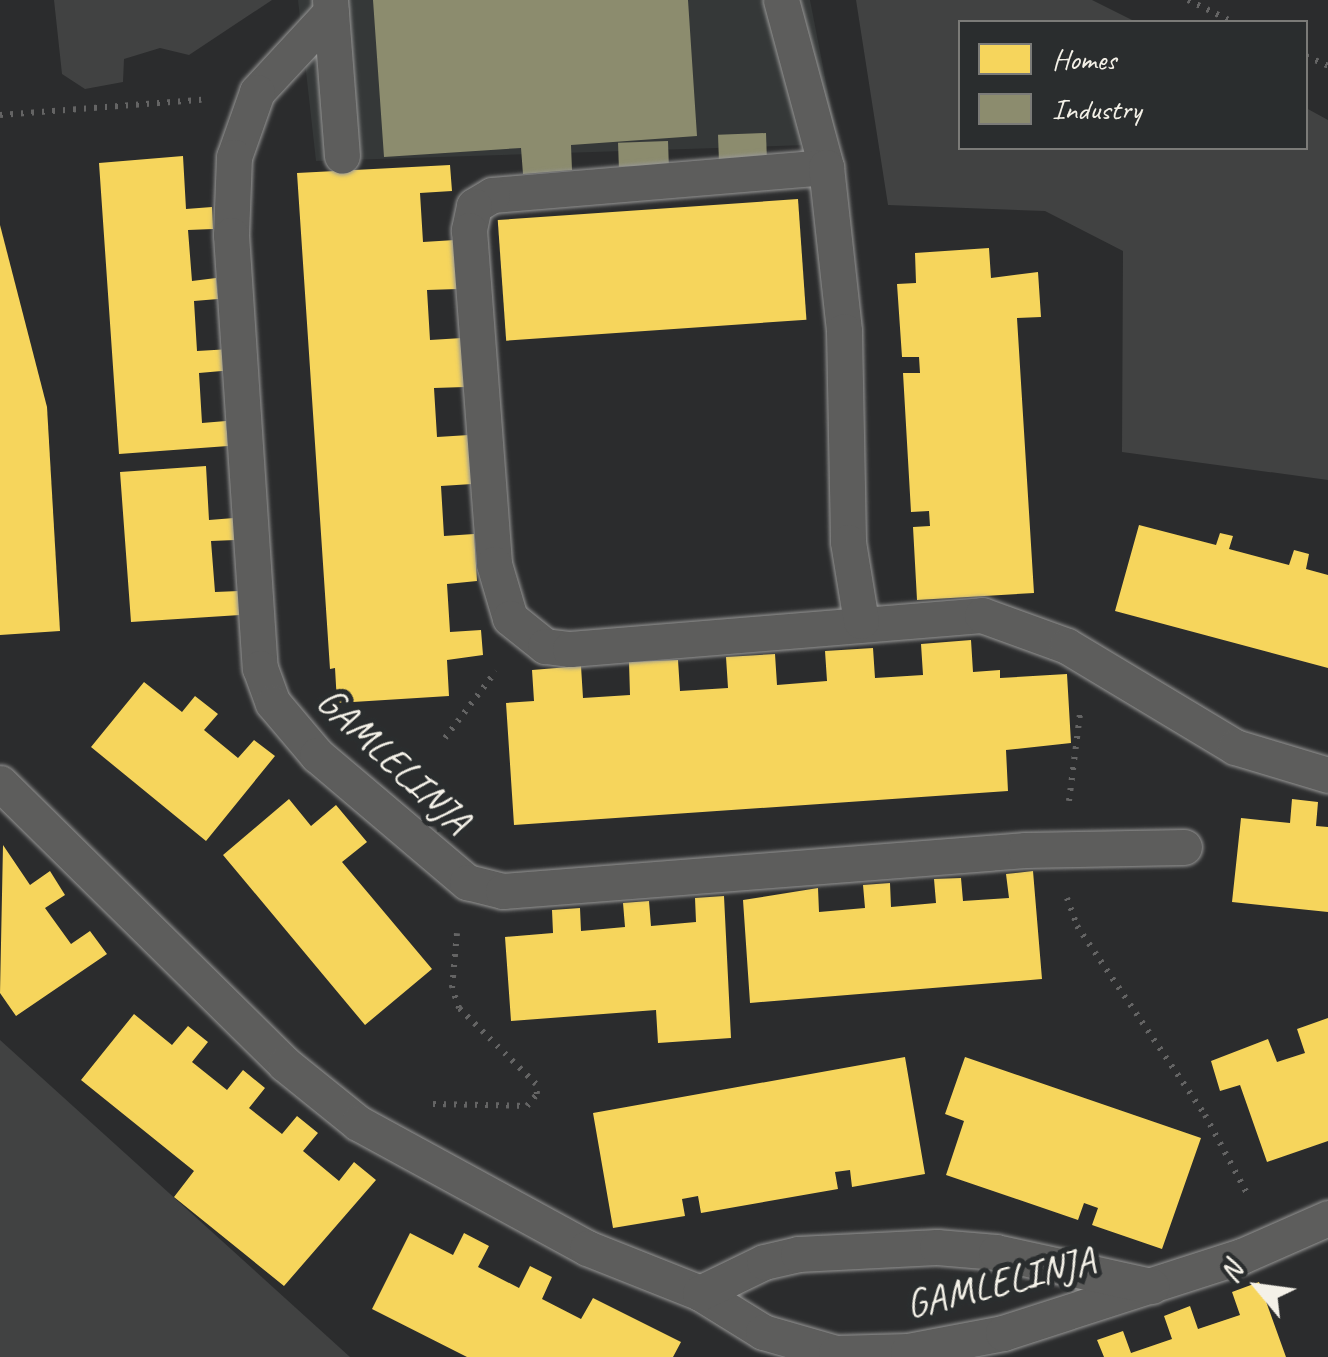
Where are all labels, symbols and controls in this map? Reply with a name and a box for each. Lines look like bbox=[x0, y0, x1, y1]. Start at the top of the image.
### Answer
legend bbox=[958, 20, 1308, 150]
text: Homes bbox=[1052, 40, 1116, 78]
text: Industry bbox=[1052, 90, 1141, 128]
street label: GAMLELINJA bbox=[307, 677, 481, 843]
street label: GAMLELINJA bbox=[901, 1235, 1099, 1329]
north arrow bbox=[1208, 1237, 1308, 1337]
text: N bbox=[1212, 1256, 1251, 1288]

